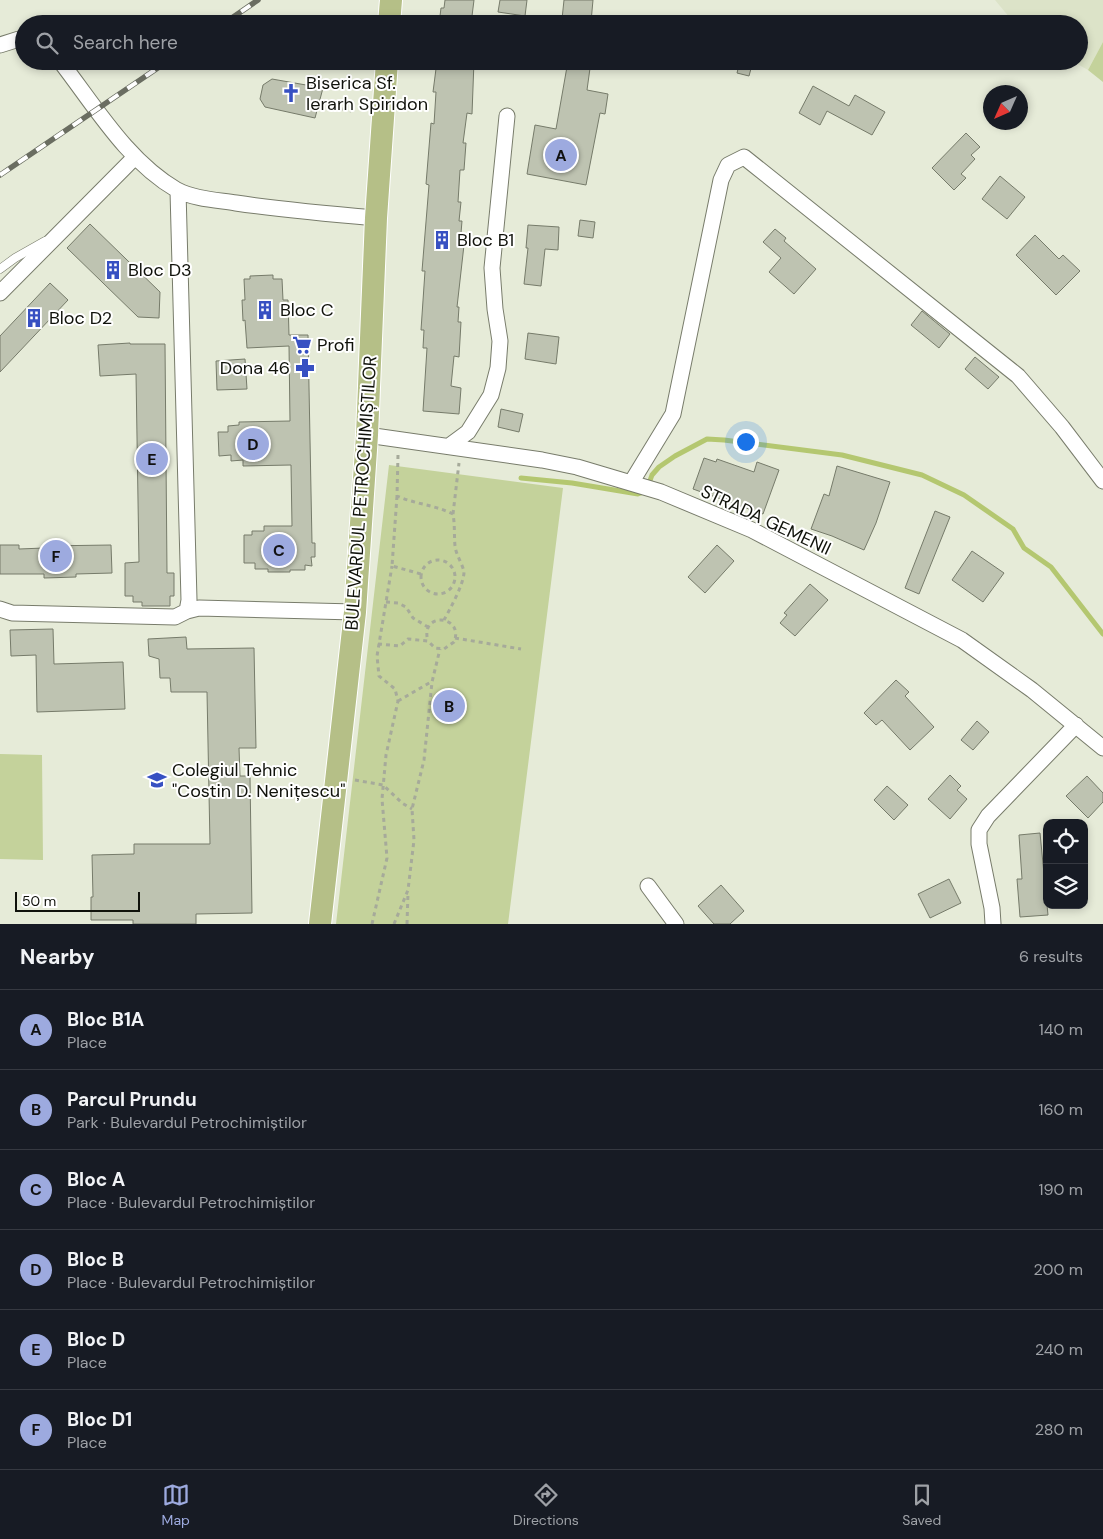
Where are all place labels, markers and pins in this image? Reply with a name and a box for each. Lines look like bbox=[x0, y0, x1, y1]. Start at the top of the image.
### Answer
place label: Biserica Sf. Ierarh Spiridon bbox=[306, 71, 428, 116]
church icon: Biserica Sf. Ierarh Spiridon bbox=[280, 82, 302, 104]
pin: A bbox=[545, 136, 577, 174]
place label: Bloc B1 bbox=[457, 228, 514, 252]
building icon: Bloc B1 bbox=[431, 229, 453, 251]
place label: Bloc D3 bbox=[128, 258, 192, 282]
building icon: Bloc D3 bbox=[102, 259, 124, 281]
place label: Bloc C bbox=[280, 298, 334, 322]
building icon: Bloc C bbox=[254, 299, 276, 321]
place label: Bloc D2 bbox=[49, 306, 112, 330]
building icon: Bloc D2 bbox=[23, 307, 45, 329]
place label: Profi bbox=[317, 333, 355, 357]
supermarket icon: Profi bbox=[291, 334, 313, 356]
place label: Dona 46 bbox=[220, 356, 290, 380]
pharmacy icon: Dona 46 bbox=[294, 357, 316, 379]
pin: D bbox=[237, 425, 269, 463]
pin: E bbox=[136, 440, 168, 478]
pin: C bbox=[263, 531, 295, 569]
pin: F bbox=[40, 537, 72, 575]
pin: B bbox=[433, 687, 465, 725]
place label: Colegiul Tehnic "Costin D. Nenițescu" bbox=[172, 758, 345, 803]
school or university icon: Colegiul Tehnic "Costin D. Nenițescu" bbox=[146, 769, 168, 791]

